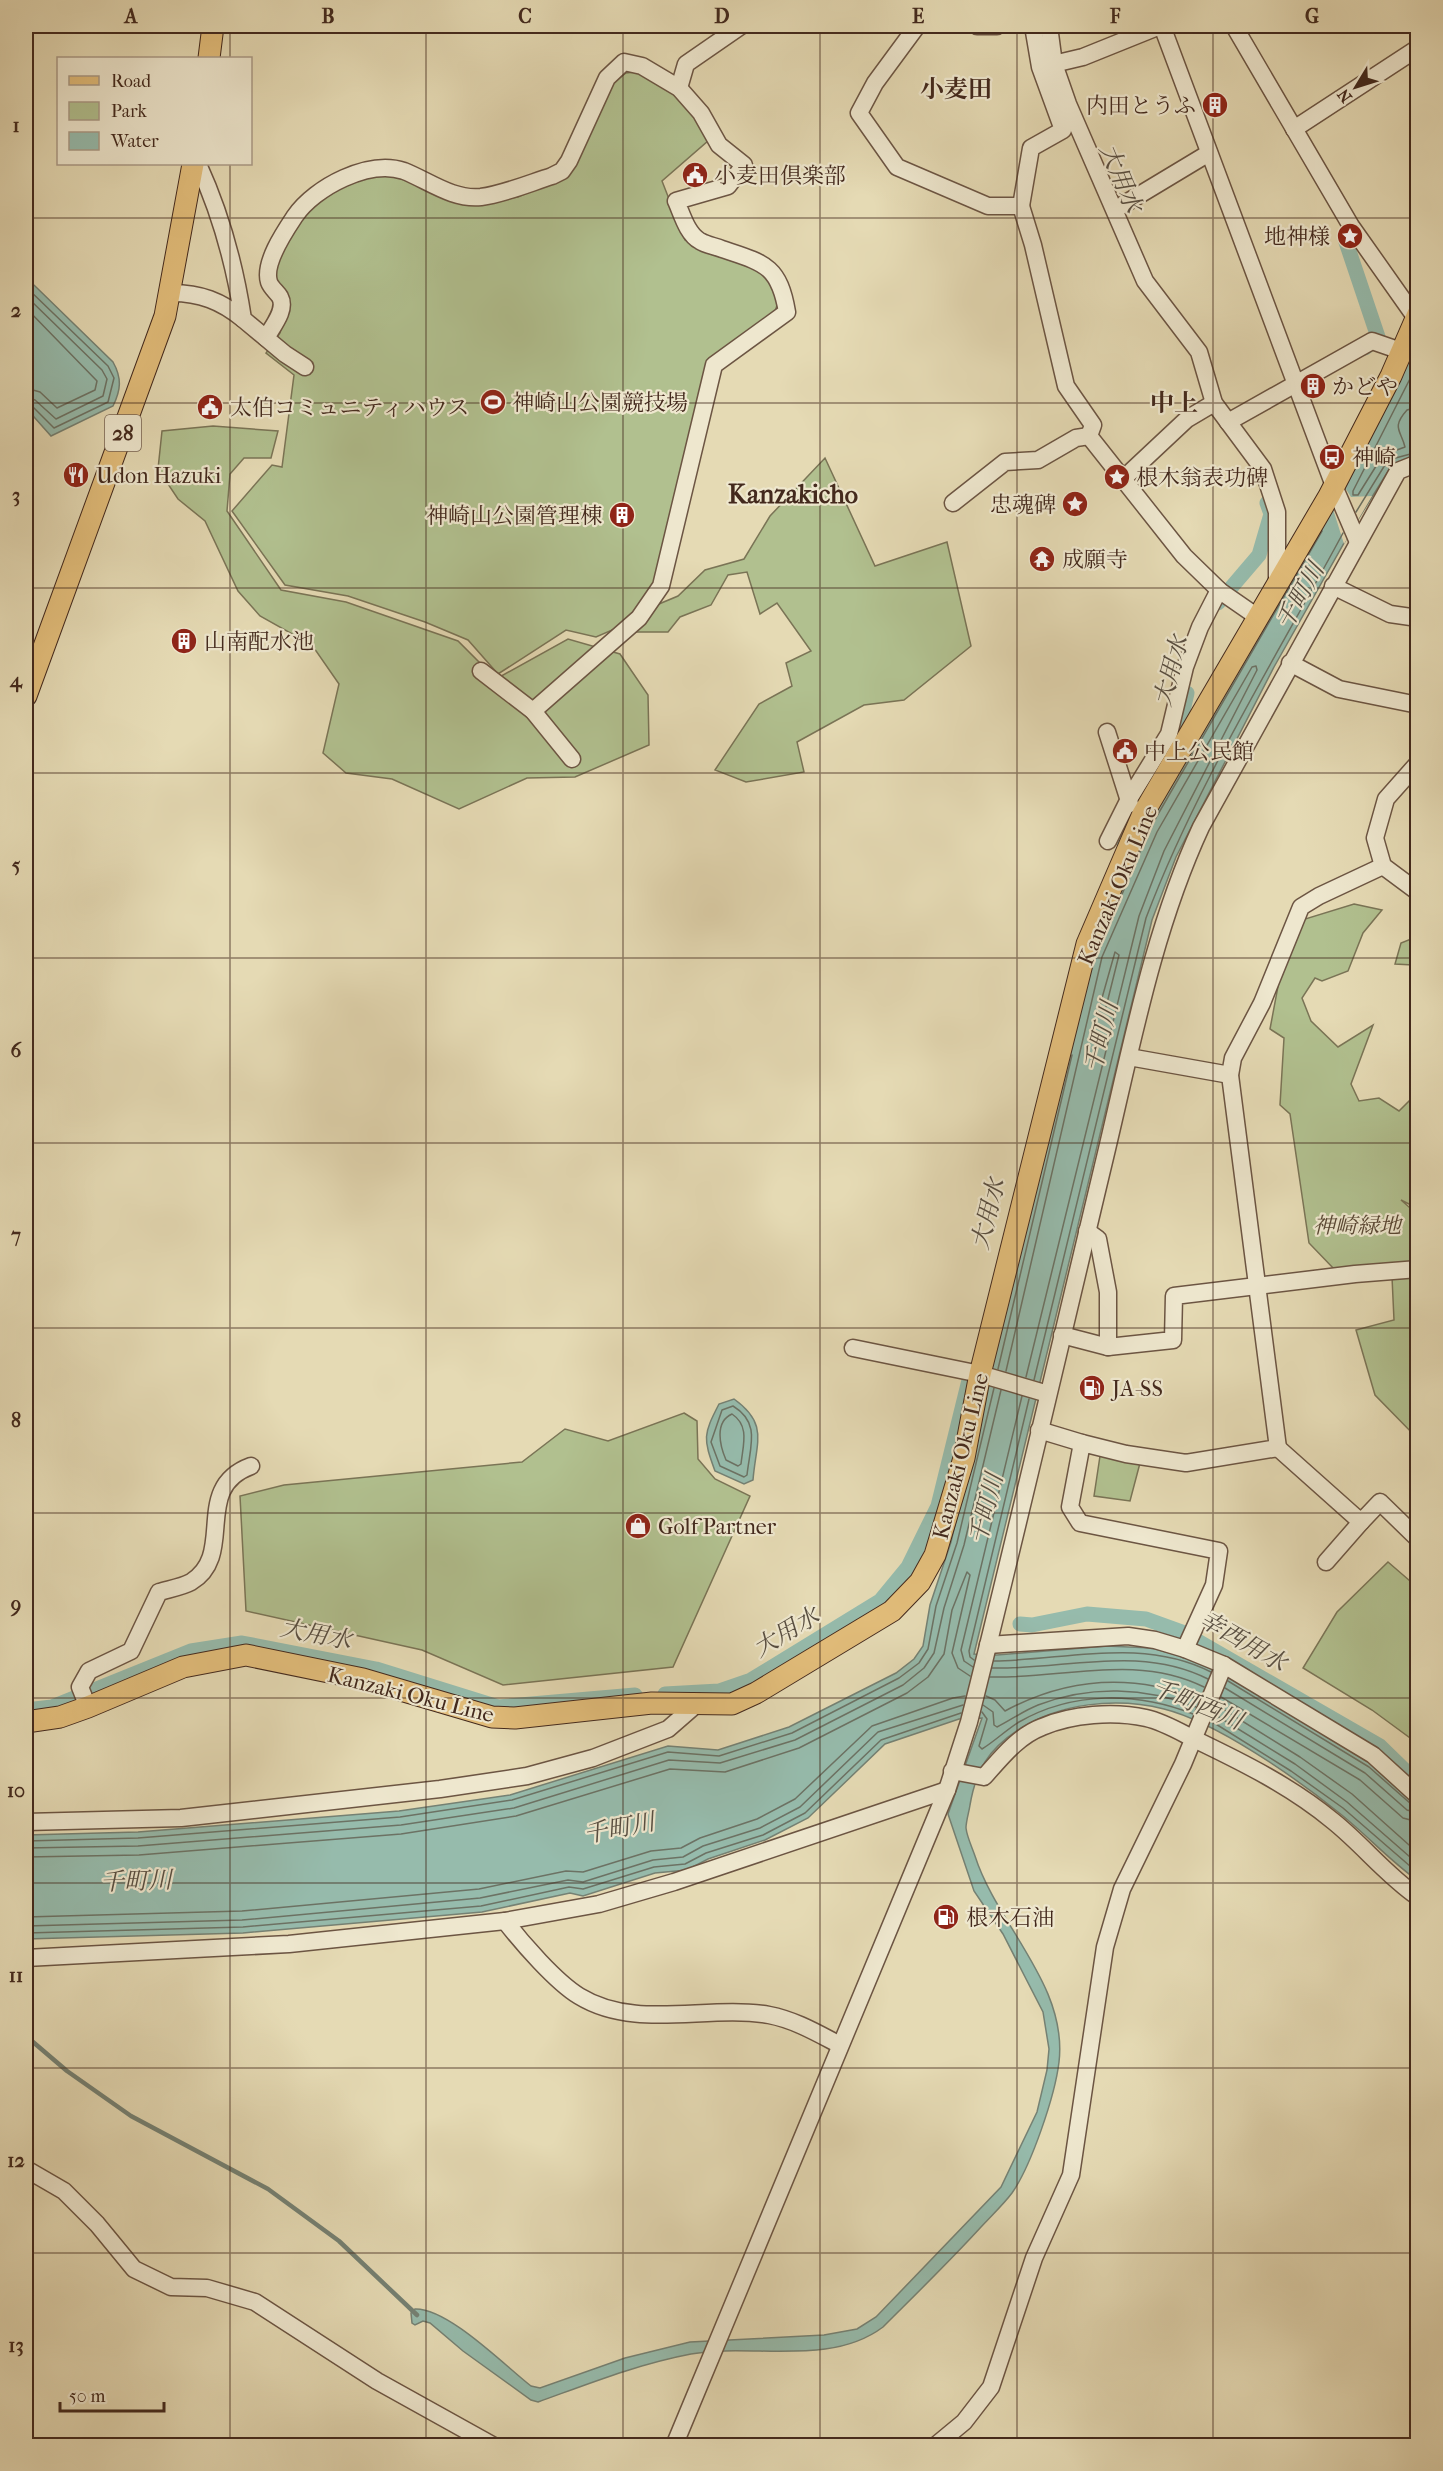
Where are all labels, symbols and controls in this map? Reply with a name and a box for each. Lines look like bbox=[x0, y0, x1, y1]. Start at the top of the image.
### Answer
text: A bbox=[123, 5, 139, 28]
text: B bbox=[321, 5, 335, 28]
text: C bbox=[518, 5, 532, 28]
text: D bbox=[714, 5, 730, 28]
text: E bbox=[912, 5, 924, 28]
text: F bbox=[1109, 5, 1121, 28]
text: G bbox=[1305, 5, 1319, 28]
legend bbox=[57, 57, 252, 165]
north arrow bbox=[1326, 57, 1386, 117]
text: Road bbox=[111, 71, 151, 92]
district label: 小麦田 bbox=[920, 75, 992, 103]
text: N bbox=[1333, 85, 1356, 107]
building icon: 内田とうふ bbox=[1200, 90, 1230, 120]
place label: 内田とうふ bbox=[1086, 93, 1196, 119]
text: Park bbox=[111, 101, 148, 122]
text: 1 bbox=[12, 114, 20, 137]
text: Water bbox=[110, 131, 159, 152]
water label: 大用水 bbox=[1094, 139, 1149, 218]
public building icon: 小麦田倶楽部 bbox=[680, 160, 710, 190]
place label: 小麦田倶楽部 bbox=[714, 163, 846, 189]
place icon: 地神様 bbox=[1335, 221, 1365, 251]
place label: 地神様 bbox=[1264, 224, 1330, 250]
text: 2 bbox=[11, 299, 21, 322]
building icon: かどや bbox=[1298, 371, 1328, 401]
place label: かどや bbox=[1332, 374, 1398, 400]
sports icon: 神崎山公園競技場 bbox=[478, 387, 508, 417]
district label: 中上 bbox=[1150, 389, 1198, 417]
place label: 神崎山公園競技場 bbox=[512, 390, 688, 416]
public building icon: 太伯コミュニティハウス bbox=[195, 392, 225, 422]
place label: 太伯コミュニティハウス bbox=[230, 395, 469, 421]
road number: 28 bbox=[105, 415, 141, 451]
bus stop icon: 神崎 bbox=[1317, 442, 1347, 472]
place label: 神崎 bbox=[1352, 445, 1396, 471]
restaurant icon: Udon Hazuki bbox=[61, 460, 91, 490]
place icon: 根木翁表功碑 bbox=[1102, 462, 1132, 492]
place label: Udon Hazuki bbox=[96, 463, 222, 489]
place label: 根木翁表功碑 bbox=[1136, 465, 1268, 491]
district label: Kanzakicho bbox=[728, 479, 858, 510]
text: 3 bbox=[12, 484, 20, 507]
place icon: 忠魂碑 bbox=[1060, 489, 1090, 519]
place label: 忠魂碑 bbox=[990, 492, 1056, 518]
building icon: 神崎山公園管理棟 bbox=[607, 500, 637, 530]
place label: 神崎山公園管理棟 bbox=[426, 503, 602, 529]
temple icon: 成願寺 bbox=[1027, 544, 1057, 574]
place label: 成願寺 bbox=[1062, 547, 1128, 573]
water label: 千町川 bbox=[1270, 555, 1331, 634]
building icon: 山南配水池 bbox=[169, 626, 199, 656]
place label: 山南配水池 bbox=[204, 629, 314, 655]
water label: 大用水 bbox=[1148, 631, 1194, 709]
text: 4 bbox=[9, 669, 23, 693]
public building icon: 中上公民館 bbox=[1110, 736, 1140, 766]
place label: 中上公民館 bbox=[1144, 739, 1254, 765]
street label: Kanzaki Oku Line bbox=[1073, 802, 1163, 969]
text: 5 bbox=[12, 854, 21, 877]
water label: 千町川 bbox=[1079, 996, 1124, 1075]
text: 6 bbox=[11, 1039, 23, 1062]
water label: 大用水 bbox=[966, 1174, 1011, 1252]
park label: 神崎緑地 bbox=[1313, 1213, 1403, 1239]
text: 7 bbox=[10, 1224, 21, 1247]
street label: Kanzaki Oku Line bbox=[928, 1370, 994, 1542]
fuel station icon: JA-SS bbox=[1077, 1373, 1107, 1403]
place label: JA-SS bbox=[1110, 1376, 1163, 1402]
text: 8 bbox=[11, 1409, 21, 1432]
water label: 千町川 bbox=[964, 1468, 1009, 1547]
shop icon: Golf Partner bbox=[623, 1511, 653, 1541]
place label: Golf Partner bbox=[658, 1514, 777, 1540]
text: 9 bbox=[10, 1594, 21, 1617]
water label: 大用水 bbox=[748, 1600, 826, 1663]
water label: 幸西用水 bbox=[1194, 1605, 1293, 1678]
water label: 大用水 bbox=[278, 1613, 356, 1655]
street label: Kanzaki Oku Line bbox=[325, 1662, 497, 1728]
water label: 千町西川 bbox=[1147, 1673, 1250, 1736]
text: 10 bbox=[7, 1779, 25, 1802]
water label: 千町川 bbox=[581, 1807, 660, 1849]
water label: 千町川 bbox=[100, 1866, 175, 1896]
fuel station icon: 根木石油 bbox=[931, 1902, 961, 1932]
place label: 根木石油 bbox=[966, 1905, 1054, 1931]
text: 11 bbox=[9, 1964, 23, 1987]
text: 12 bbox=[7, 2149, 25, 2172]
text: 13 bbox=[8, 2334, 24, 2357]
scale bar bbox=[60, 2375, 164, 2413]
text: 50 m bbox=[69, 2386, 106, 2407]

